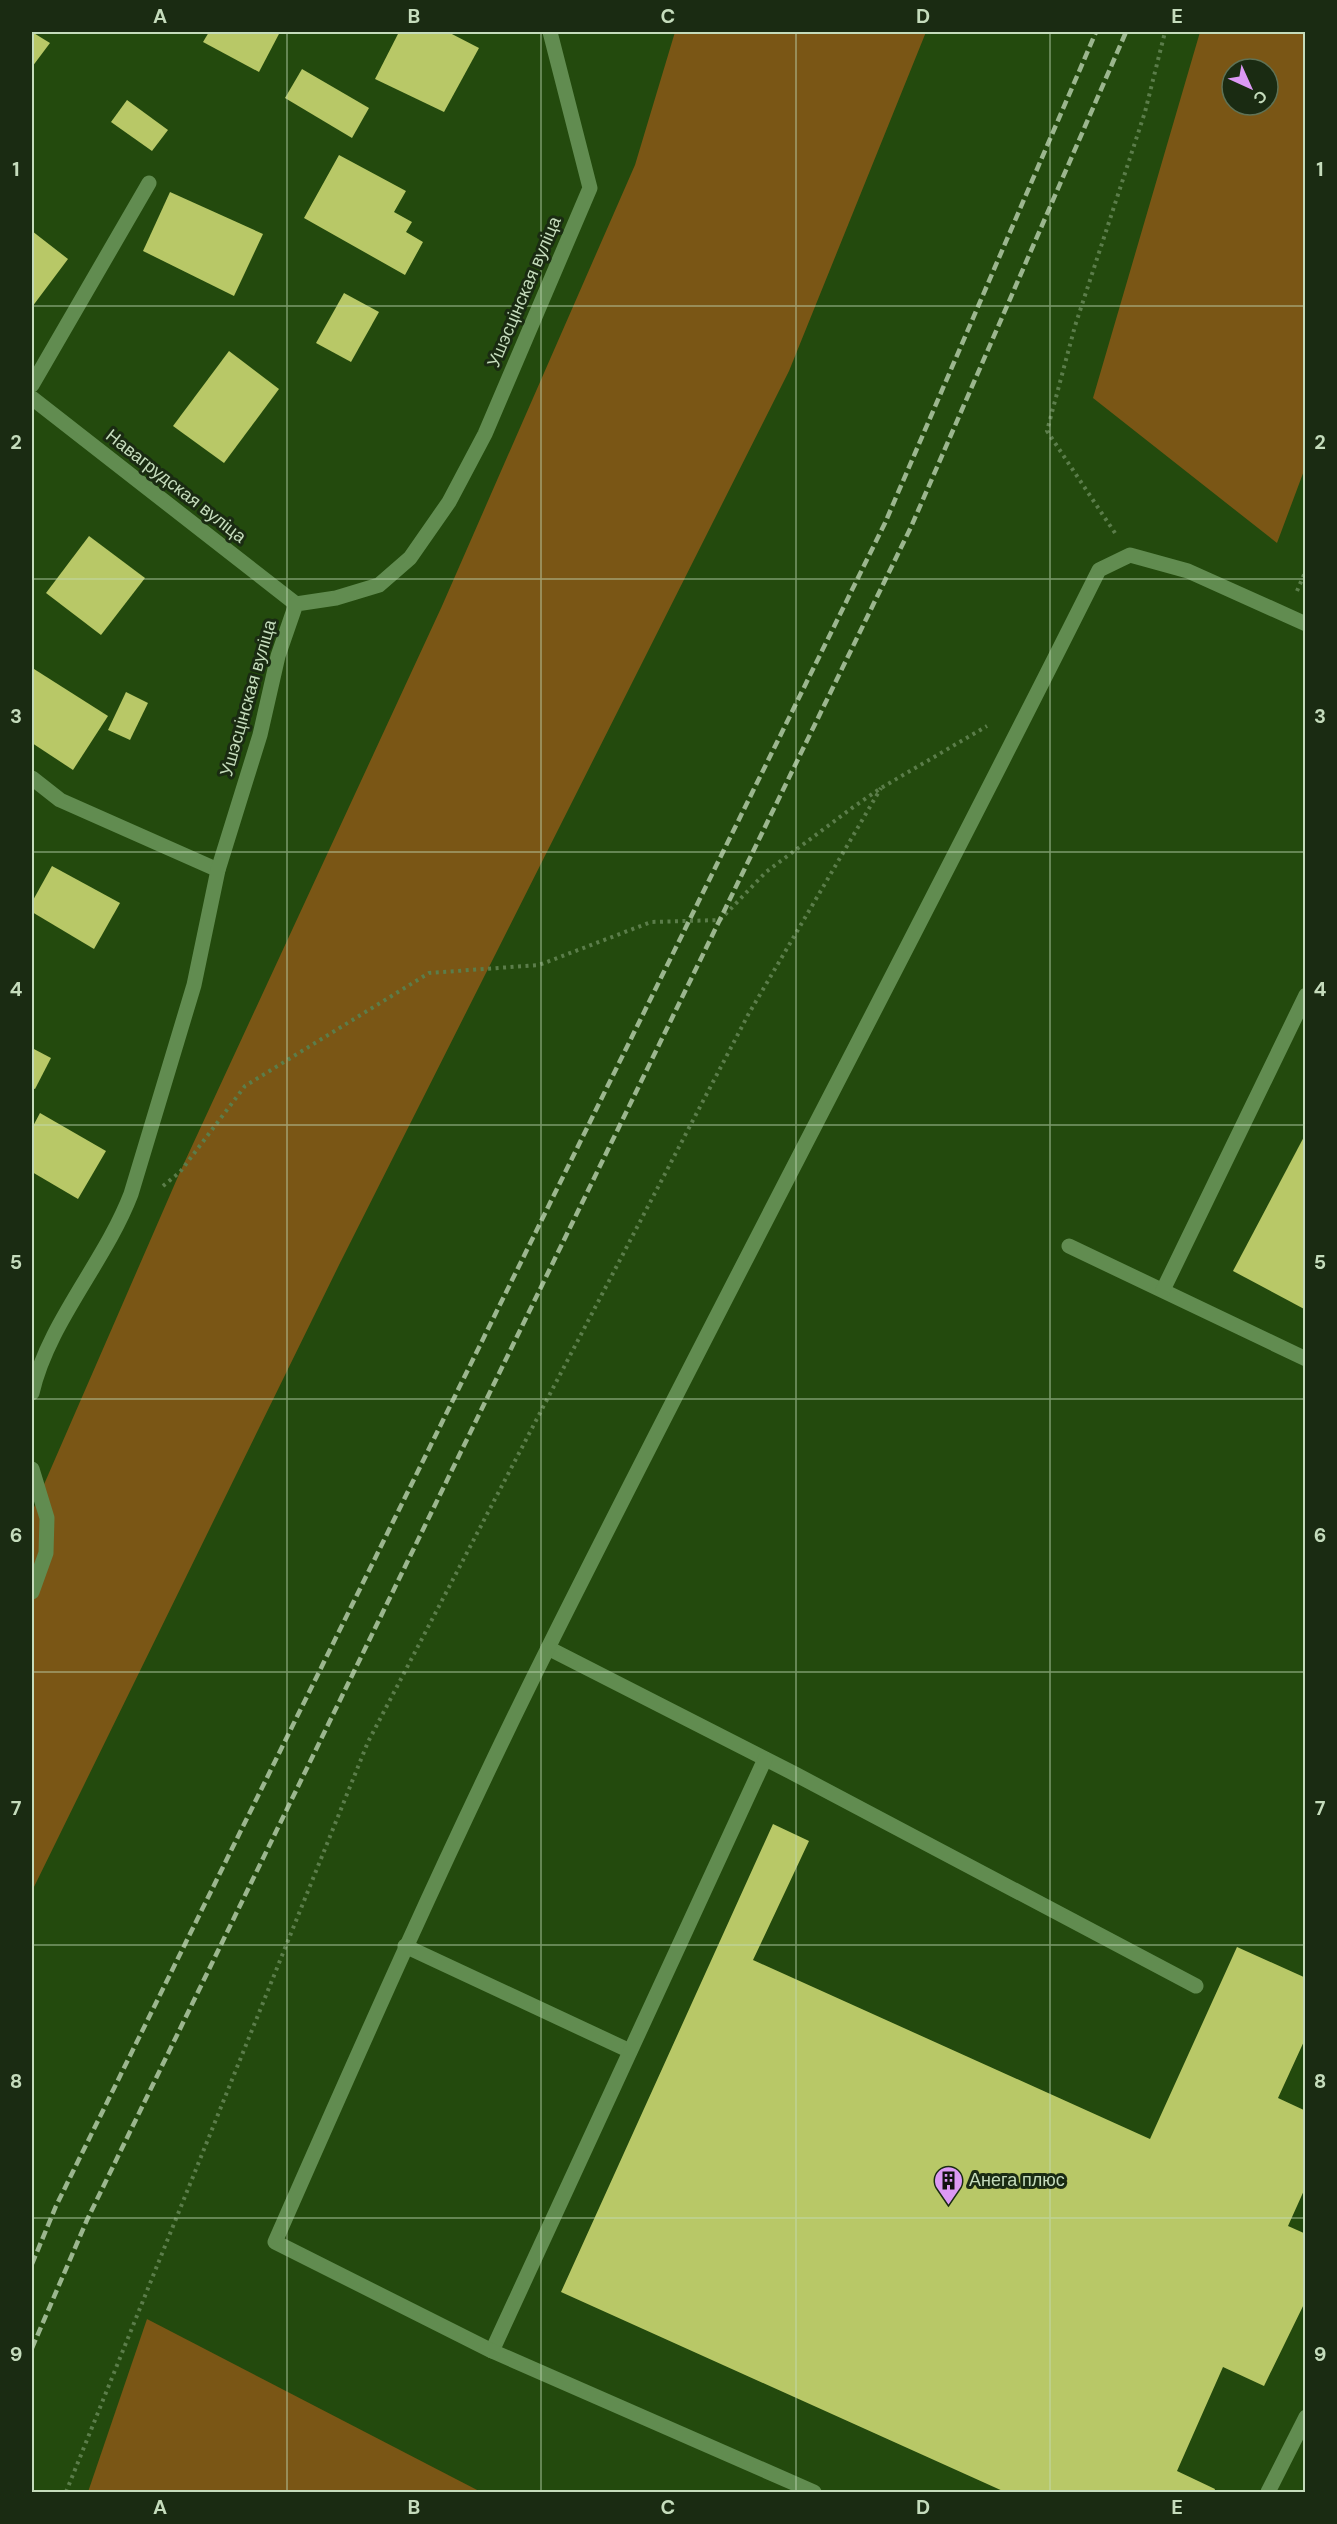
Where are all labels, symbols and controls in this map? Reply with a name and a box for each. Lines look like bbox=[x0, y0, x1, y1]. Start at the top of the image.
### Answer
text: A bbox=[153, 3, 167, 29]
text: B bbox=[408, 3, 420, 29]
text: C bbox=[661, 3, 675, 29]
text: D bbox=[916, 3, 930, 29]
text: E bbox=[1171, 3, 1183, 29]
north arrow bbox=[1220, 57, 1280, 117]
text: С bbox=[1248, 86, 1272, 109]
text: 1 bbox=[12, 156, 20, 182]
text: 1 bbox=[1316, 156, 1324, 182]
street label: Ушэсцінская вуліца bbox=[481, 212, 567, 371]
street label: Навагрудская вуліца bbox=[101, 424, 252, 549]
text: 2 bbox=[10, 429, 22, 455]
text: 2 bbox=[1314, 429, 1326, 455]
street label: Ушэсцінская вуліца bbox=[214, 616, 282, 779]
text: 3 bbox=[10, 703, 22, 729]
text: 3 bbox=[1314, 703, 1326, 729]
text: 4 bbox=[10, 976, 23, 1002]
text: 4 bbox=[1314, 976, 1327, 1002]
text: 5 bbox=[10, 1249, 22, 1275]
text: 5 bbox=[1314, 1249, 1326, 1275]
text: 6 bbox=[10, 1522, 22, 1548]
text: 6 bbox=[1314, 1522, 1326, 1548]
text: 7 bbox=[11, 1795, 22, 1821]
text: 7 bbox=[1315, 1795, 1326, 1821]
text: 8 bbox=[10, 2068, 22, 2094]
text: 8 bbox=[1314, 2068, 1326, 2094]
building icon: Анега плюс bbox=[932, 2164, 964, 2206]
place label: Анега плюс bbox=[969, 2168, 1065, 2192]
text: 9 bbox=[10, 2341, 22, 2367]
text: 9 bbox=[1314, 2341, 1326, 2367]
text: A bbox=[153, 2494, 167, 2520]
text: B bbox=[408, 2494, 420, 2520]
text: C bbox=[661, 2494, 675, 2520]
text: D bbox=[916, 2494, 930, 2520]
text: E bbox=[1171, 2494, 1183, 2520]

